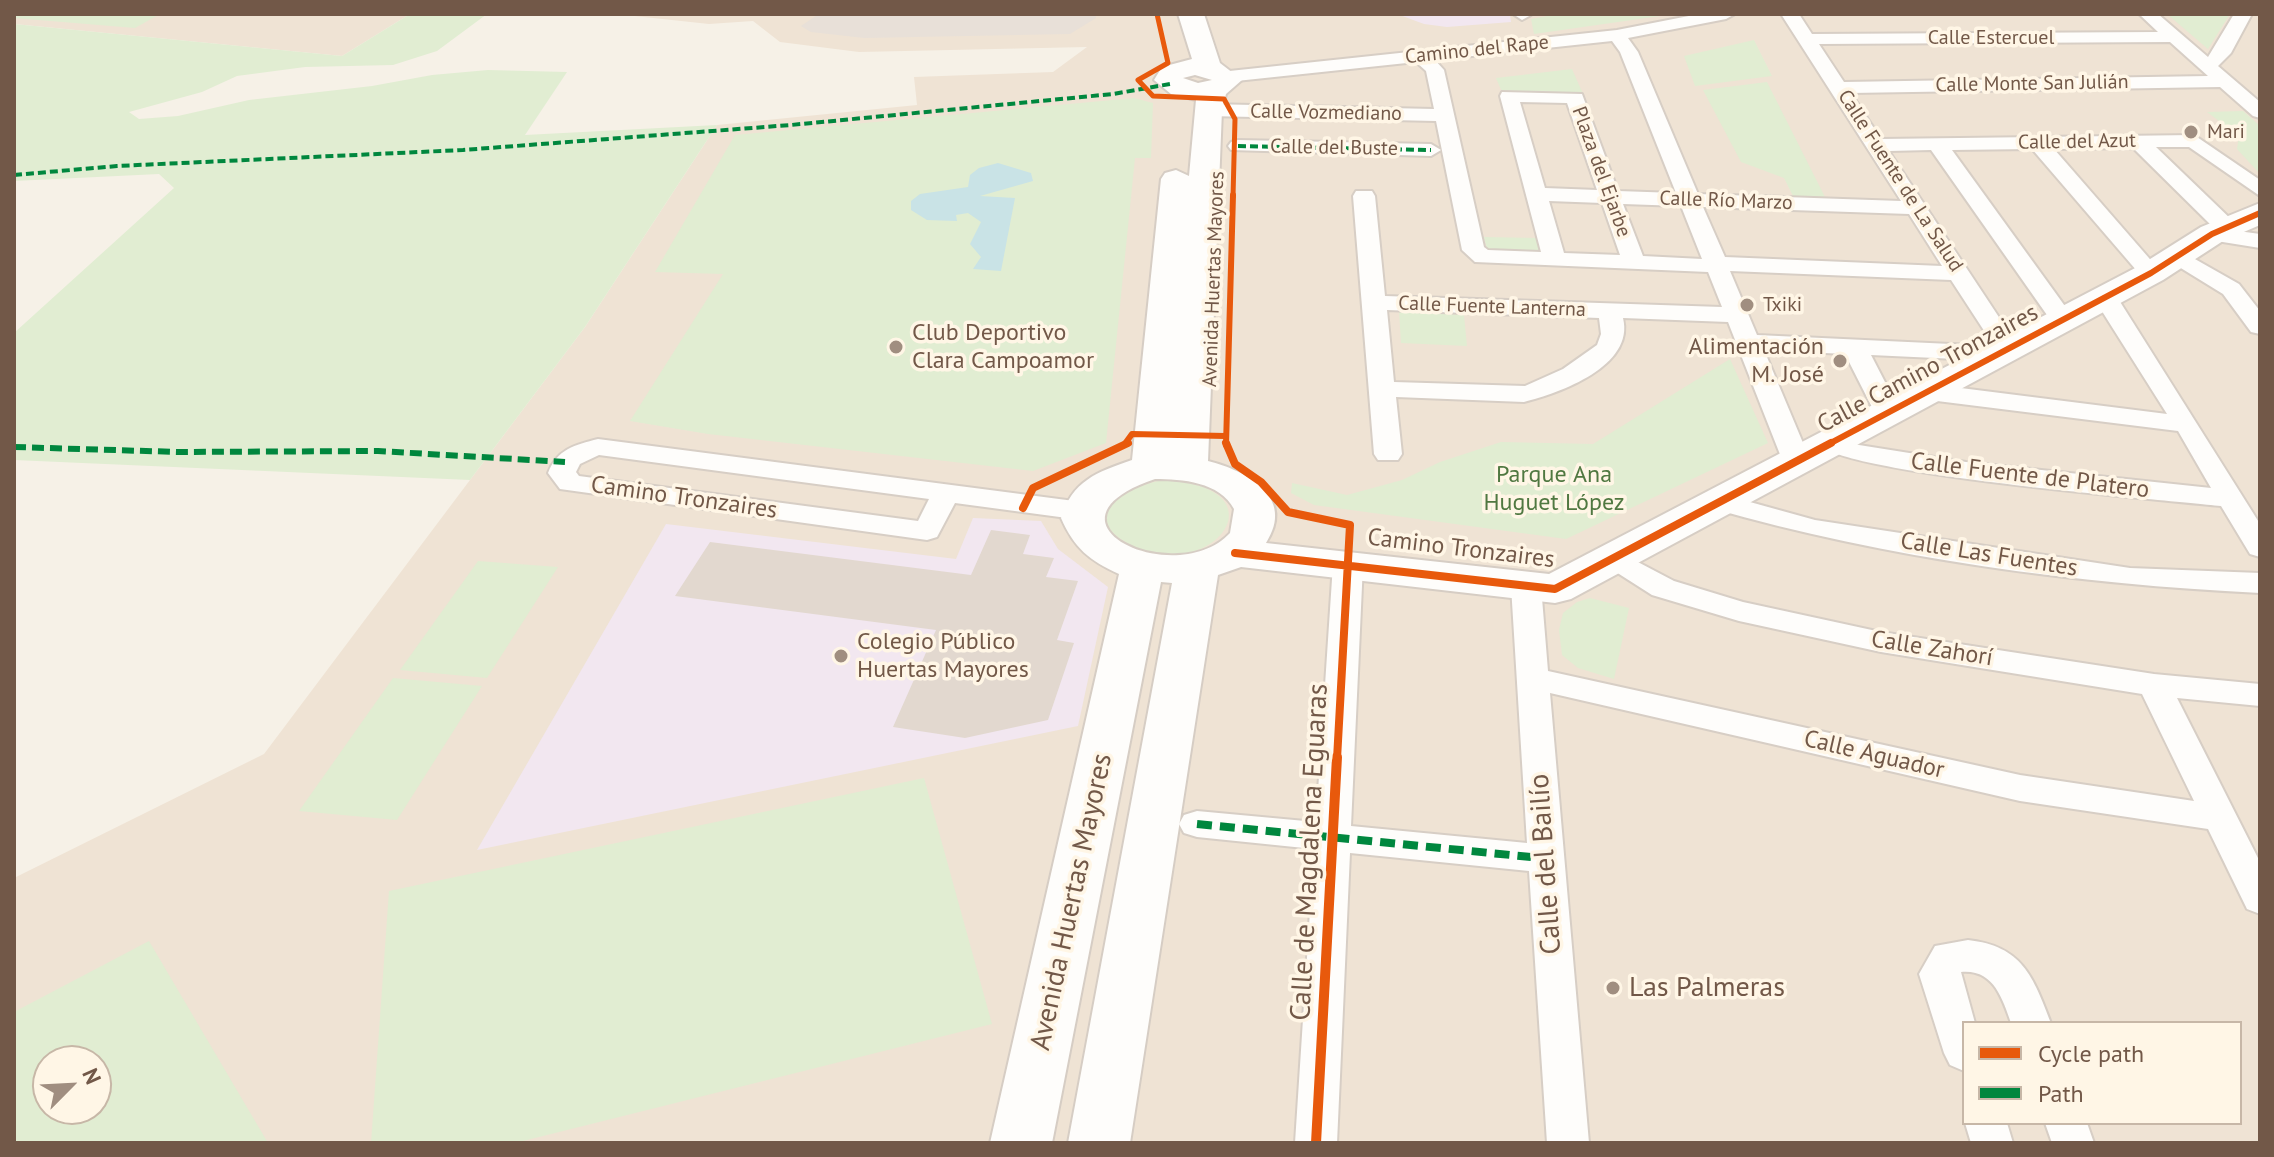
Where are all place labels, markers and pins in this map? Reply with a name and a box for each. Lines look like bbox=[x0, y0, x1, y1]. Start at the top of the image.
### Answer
place label: Mari bbox=[2207, 120, 2245, 144]
marker: Mari bbox=[2182, 123, 2200, 141]
place label: Txiki bbox=[1763, 293, 1802, 317]
marker: Txiki bbox=[1738, 296, 1756, 314]
place label: Club Deportivo Clara Campoamor bbox=[912, 319, 1094, 375]
place label: Alimentación M. José bbox=[1688, 333, 1824, 389]
marker: Club Deportivo Clara Campoamor bbox=[887, 338, 905, 356]
marker: Alimentación M. José bbox=[1831, 352, 1849, 370]
place label: Colegio Público Huertas Mayores bbox=[857, 628, 1029, 684]
marker: Colegio Público Huertas Mayores bbox=[832, 647, 850, 665]
place label: Las Palmeras bbox=[1629, 971, 1785, 1005]
marker: Las Palmeras bbox=[1604, 979, 1622, 997]

